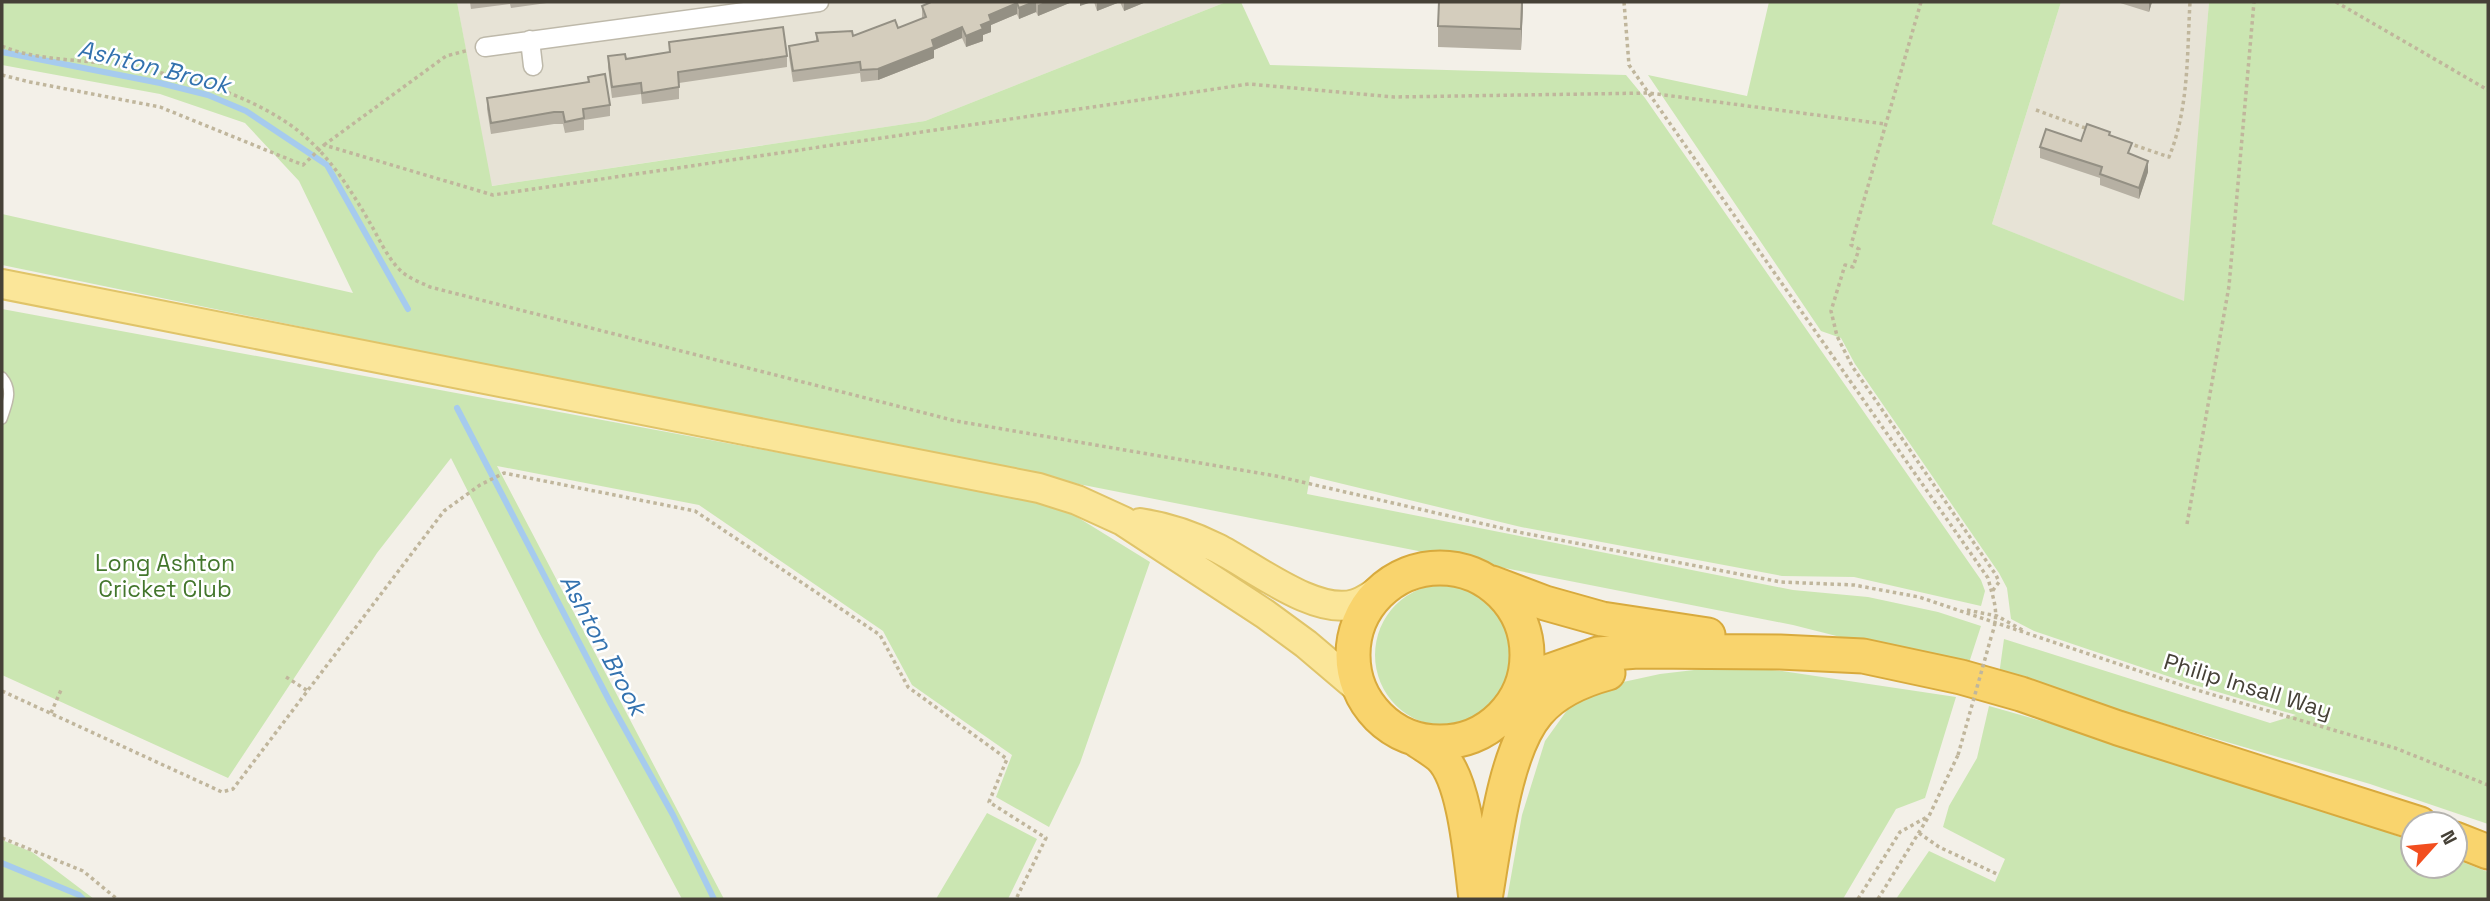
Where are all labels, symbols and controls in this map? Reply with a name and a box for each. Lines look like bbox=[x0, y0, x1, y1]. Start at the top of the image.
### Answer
water label: Ashton Brook bbox=[75, 33, 236, 101]
park label: Long Ashton Cricket Club bbox=[95, 548, 235, 604]
water label: Ashton Brook bbox=[553, 569, 655, 723]
street label: Philip Insall Way bbox=[2160, 646, 2336, 726]
north arrow bbox=[2399, 810, 2469, 880]
text: N bbox=[2435, 826, 2463, 849]

